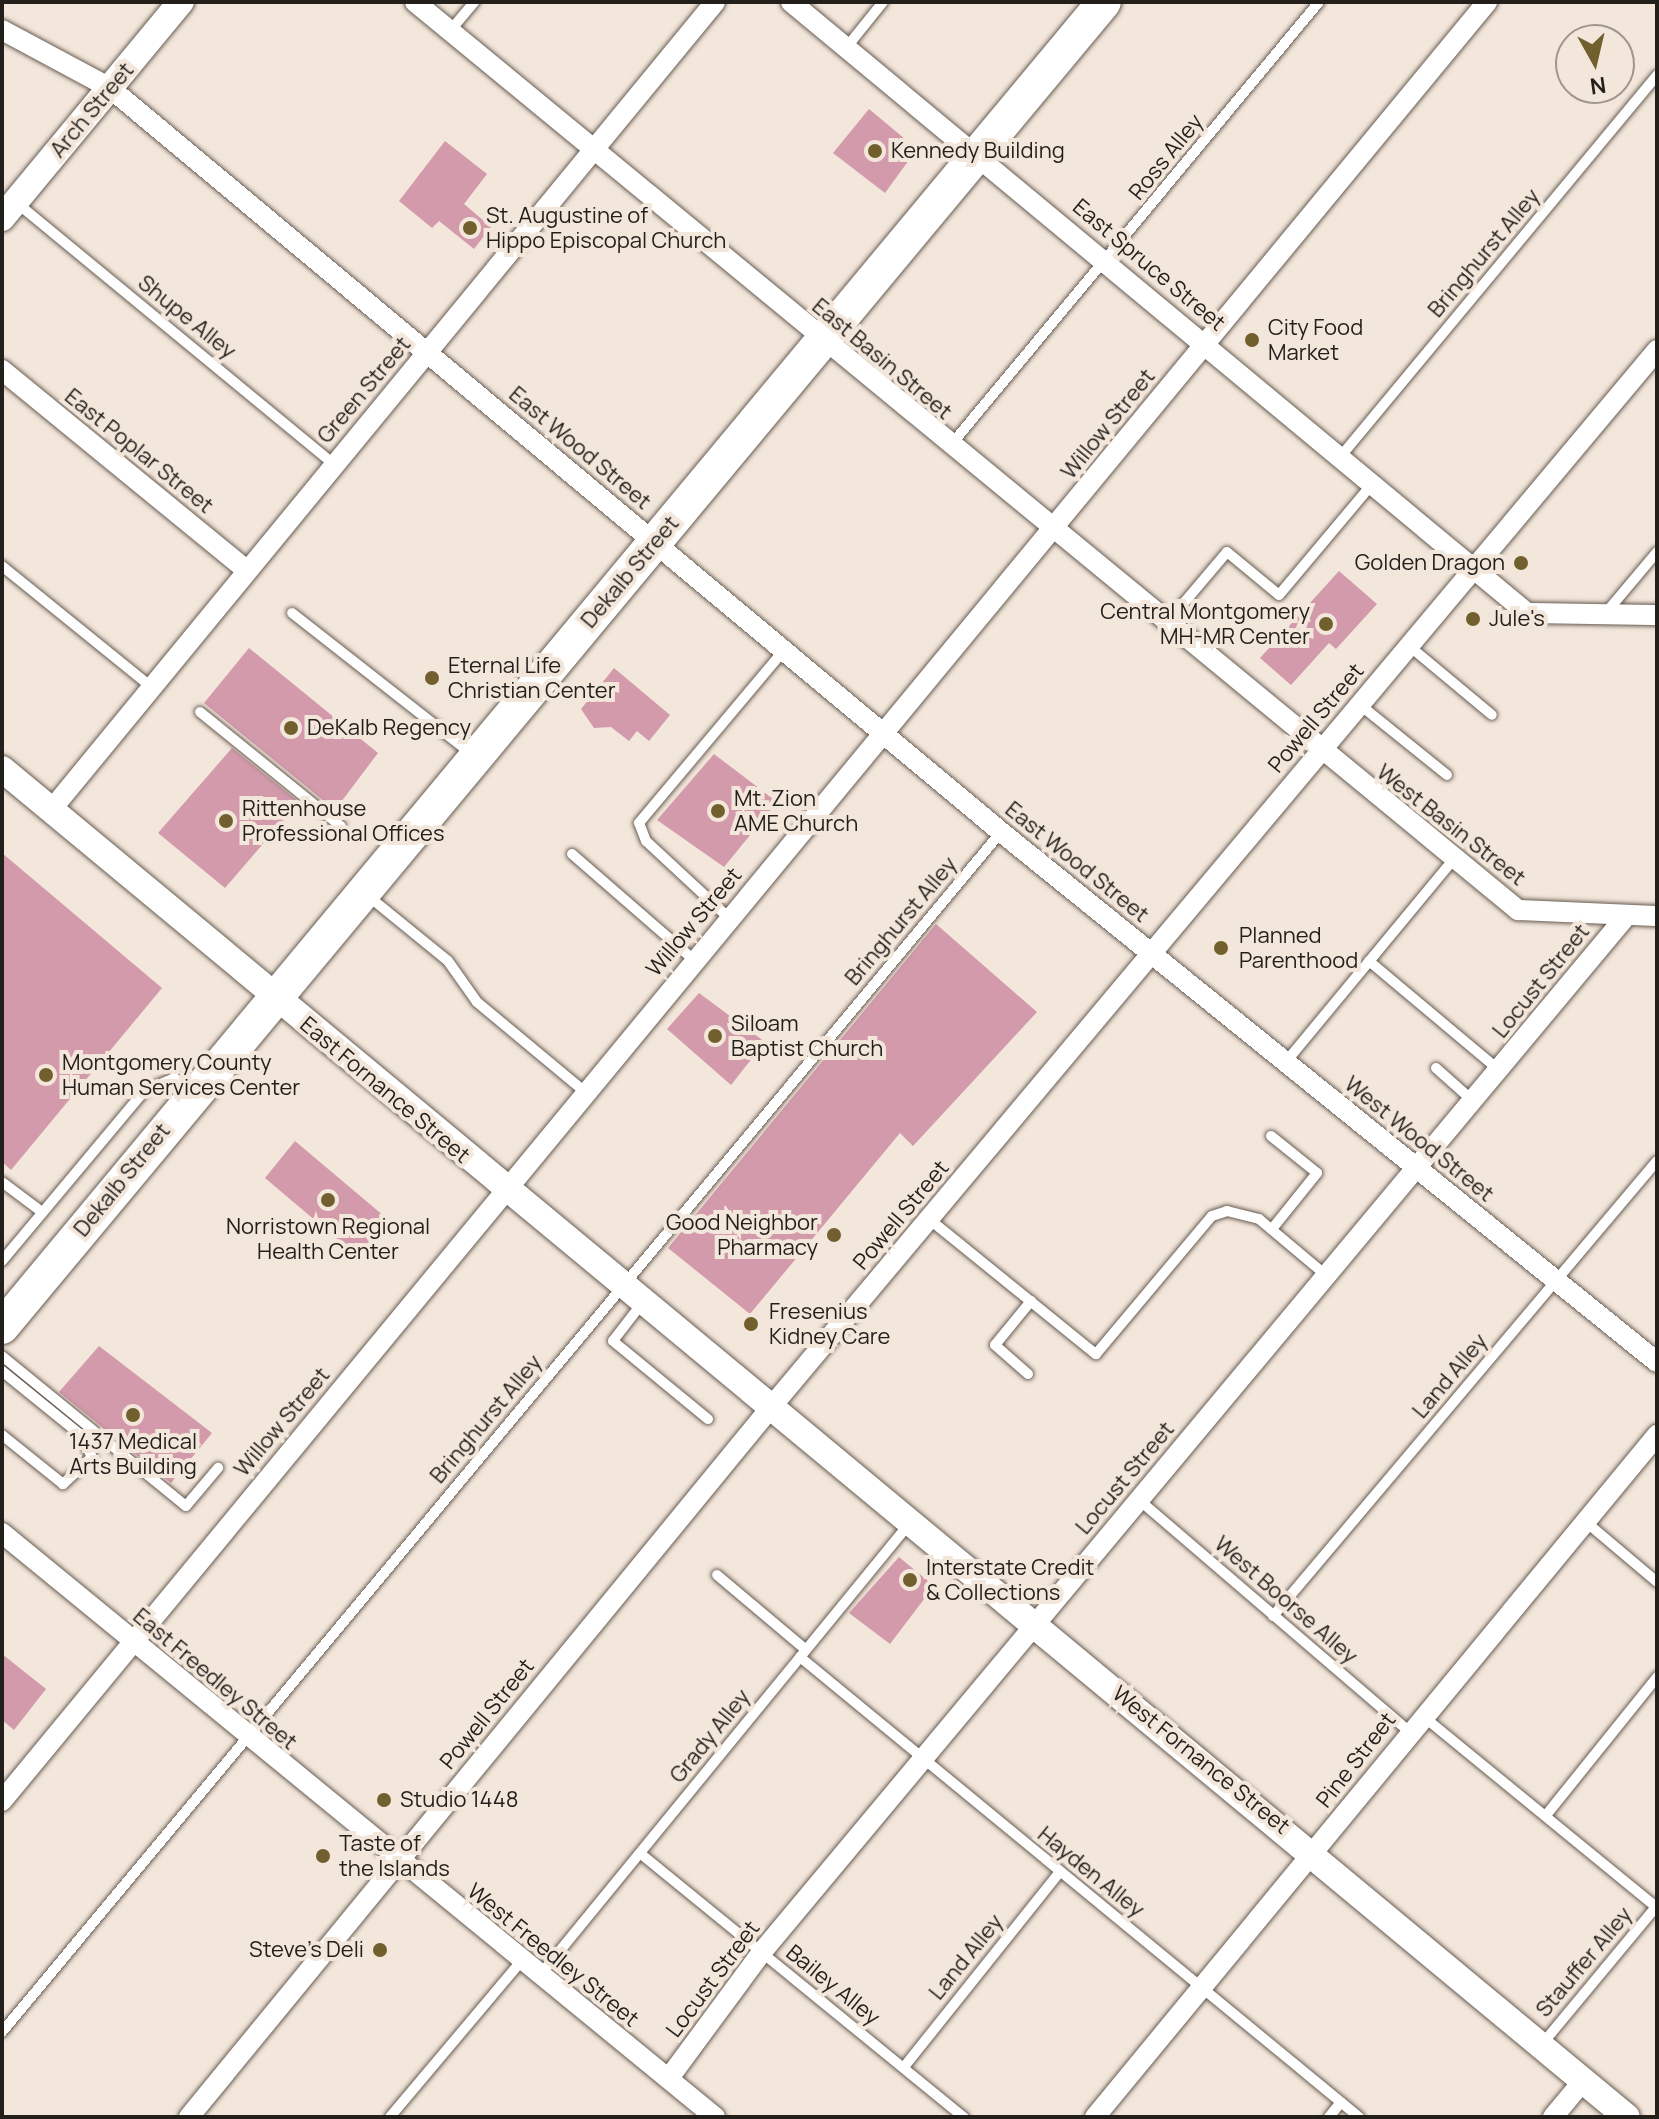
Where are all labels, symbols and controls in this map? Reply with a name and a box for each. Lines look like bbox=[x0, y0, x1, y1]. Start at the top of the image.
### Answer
north arrow bbox=[1555, 24, 1635, 104]
street label: Arch Street bbox=[45, 57, 139, 163]
text: N bbox=[1588, 70, 1608, 102]
street label: Ross Alley bbox=[1123, 109, 1209, 205]
place label: Kennedy Building bbox=[891, 138, 1065, 164]
marker: Kennedy Building bbox=[866, 142, 884, 160]
street label: Bringhurst Alley bbox=[1423, 183, 1545, 323]
street label: East Spruce Street bbox=[1067, 194, 1231, 336]
place label: St. Augustine of Hippo Episcopal Church bbox=[486, 202, 726, 254]
marker: St. Augustine of Hippo Episcopal Church bbox=[461, 219, 479, 237]
street label: Shupe Alley bbox=[133, 269, 241, 365]
street label: East Basin Street bbox=[807, 293, 957, 425]
place label: City Food Market bbox=[1268, 314, 1363, 366]
street label: Green Street bbox=[312, 331, 416, 449]
marker: City Food Market bbox=[1243, 331, 1261, 349]
street label: Willow Street bbox=[1056, 364, 1160, 484]
street label: East Wood Street bbox=[504, 381, 656, 515]
street label: East Poplar Street bbox=[60, 383, 218, 519]
street label: Dekalb Street bbox=[576, 511, 684, 633]
place label: Golden Dragon bbox=[1355, 550, 1505, 576]
marker: Golden Dragon bbox=[1512, 554, 1530, 572]
place label: Central Montgomery MH-MR Center bbox=[1100, 598, 1310, 650]
place label: Jule's bbox=[1489, 606, 1545, 632]
marker: Jule's bbox=[1464, 610, 1482, 628]
marker: Central Montgomery MH-MR Center bbox=[1317, 615, 1335, 633]
place label: Eternal Life Christian Center bbox=[448, 652, 616, 704]
street label: Powell Street bbox=[1263, 658, 1369, 778]
marker: Eternal Life Christian Center bbox=[423, 669, 441, 687]
place label: DeKalb Regency bbox=[307, 715, 471, 741]
marker: DeKalb Regency bbox=[282, 719, 300, 737]
street label: West Basin Street bbox=[1371, 759, 1531, 891]
place label: Mt. Zion AME Church bbox=[734, 785, 858, 836]
place label: Rittenhouse Professional Offices bbox=[242, 795, 445, 846]
street label: East Wood Street bbox=[1000, 796, 1154, 928]
marker: Mt. Zion AME Church bbox=[709, 802, 727, 820]
marker: Rittenhouse Professional Offices bbox=[217, 812, 235, 830]
street label: Bringhurst Alley bbox=[840, 851, 962, 991]
street label: Willow Street bbox=[641, 862, 747, 982]
street label: Locust Street bbox=[1487, 919, 1595, 1043]
place label: Planned Parenthood bbox=[1239, 922, 1358, 974]
marker: Planned Parenthood bbox=[1210, 937, 1232, 959]
place label: Siloam Baptist Church bbox=[731, 1010, 883, 1062]
street label: East Fornance Street bbox=[295, 1011, 475, 1169]
marker: Siloam Baptist Church bbox=[706, 1027, 724, 1045]
place label: Montgomery County Human Services Center bbox=[62, 1049, 300, 1100]
marker: Montgomery County Human Services Center bbox=[37, 1066, 55, 1084]
street label: West Wood Street bbox=[1339, 1071, 1499, 1207]
street label: Dekalb Street bbox=[68, 1118, 176, 1242]
street label: Powell Street bbox=[848, 1155, 954, 1275]
marker: Norristown Regional Health Center bbox=[319, 1191, 337, 1209]
place label: Good Neighbor Pharmacy bbox=[666, 1209, 818, 1260]
place label: Norristown Regional Health Center bbox=[226, 1213, 430, 1264]
marker: Good Neighbor Pharmacy bbox=[825, 1226, 843, 1244]
place label: Fresenius Kidney Care bbox=[769, 1298, 890, 1350]
marker: Fresenius Kidney Care bbox=[740, 1313, 762, 1335]
street label: Land Alley bbox=[1407, 1328, 1493, 1424]
street label: Bringhurst Alley bbox=[425, 1349, 547, 1489]
street label: Willow Street bbox=[229, 1362, 335, 1482]
marker: 1437 Medical Arts Building bbox=[124, 1406, 142, 1424]
street label: Locust Street bbox=[1070, 1416, 1180, 1540]
place label: 1437 Medical Arts Building bbox=[69, 1428, 197, 1480]
street label: West Boorse Alley bbox=[1209, 1531, 1363, 1669]
place label: Interstate Credit & Collections bbox=[926, 1554, 1094, 1606]
marker: Interstate Credit & Collections bbox=[901, 1571, 919, 1589]
street label: East Freedley Street bbox=[128, 1603, 302, 1755]
street label: Powell Street bbox=[434, 1653, 540, 1775]
street label: West Fornance Street bbox=[1107, 1680, 1295, 1840]
street label: Grady Alley bbox=[664, 1684, 756, 1788]
street label: Pine Street bbox=[1311, 1707, 1401, 1813]
place label: Studio 1448 bbox=[400, 1787, 519, 1813]
marker: Studio 1448 bbox=[375, 1791, 393, 1809]
street label: Hayden Alley bbox=[1032, 1821, 1150, 1923]
place label: Taste of the Islands bbox=[339, 1830, 450, 1882]
marker: Taste of the Islands bbox=[314, 1847, 332, 1865]
street label: West Freedley Street bbox=[462, 1878, 644, 2032]
street label: Stauffer Alley bbox=[1530, 1902, 1638, 2022]
street label: Land Alley bbox=[924, 1909, 1008, 2005]
street label: Locust Street bbox=[661, 1916, 765, 2042]
place label: Steve's Deli bbox=[249, 1937, 364, 1963]
street label: Bailey Alley bbox=[781, 1939, 885, 2031]
marker: Steve's Deli bbox=[371, 1941, 389, 1959]

